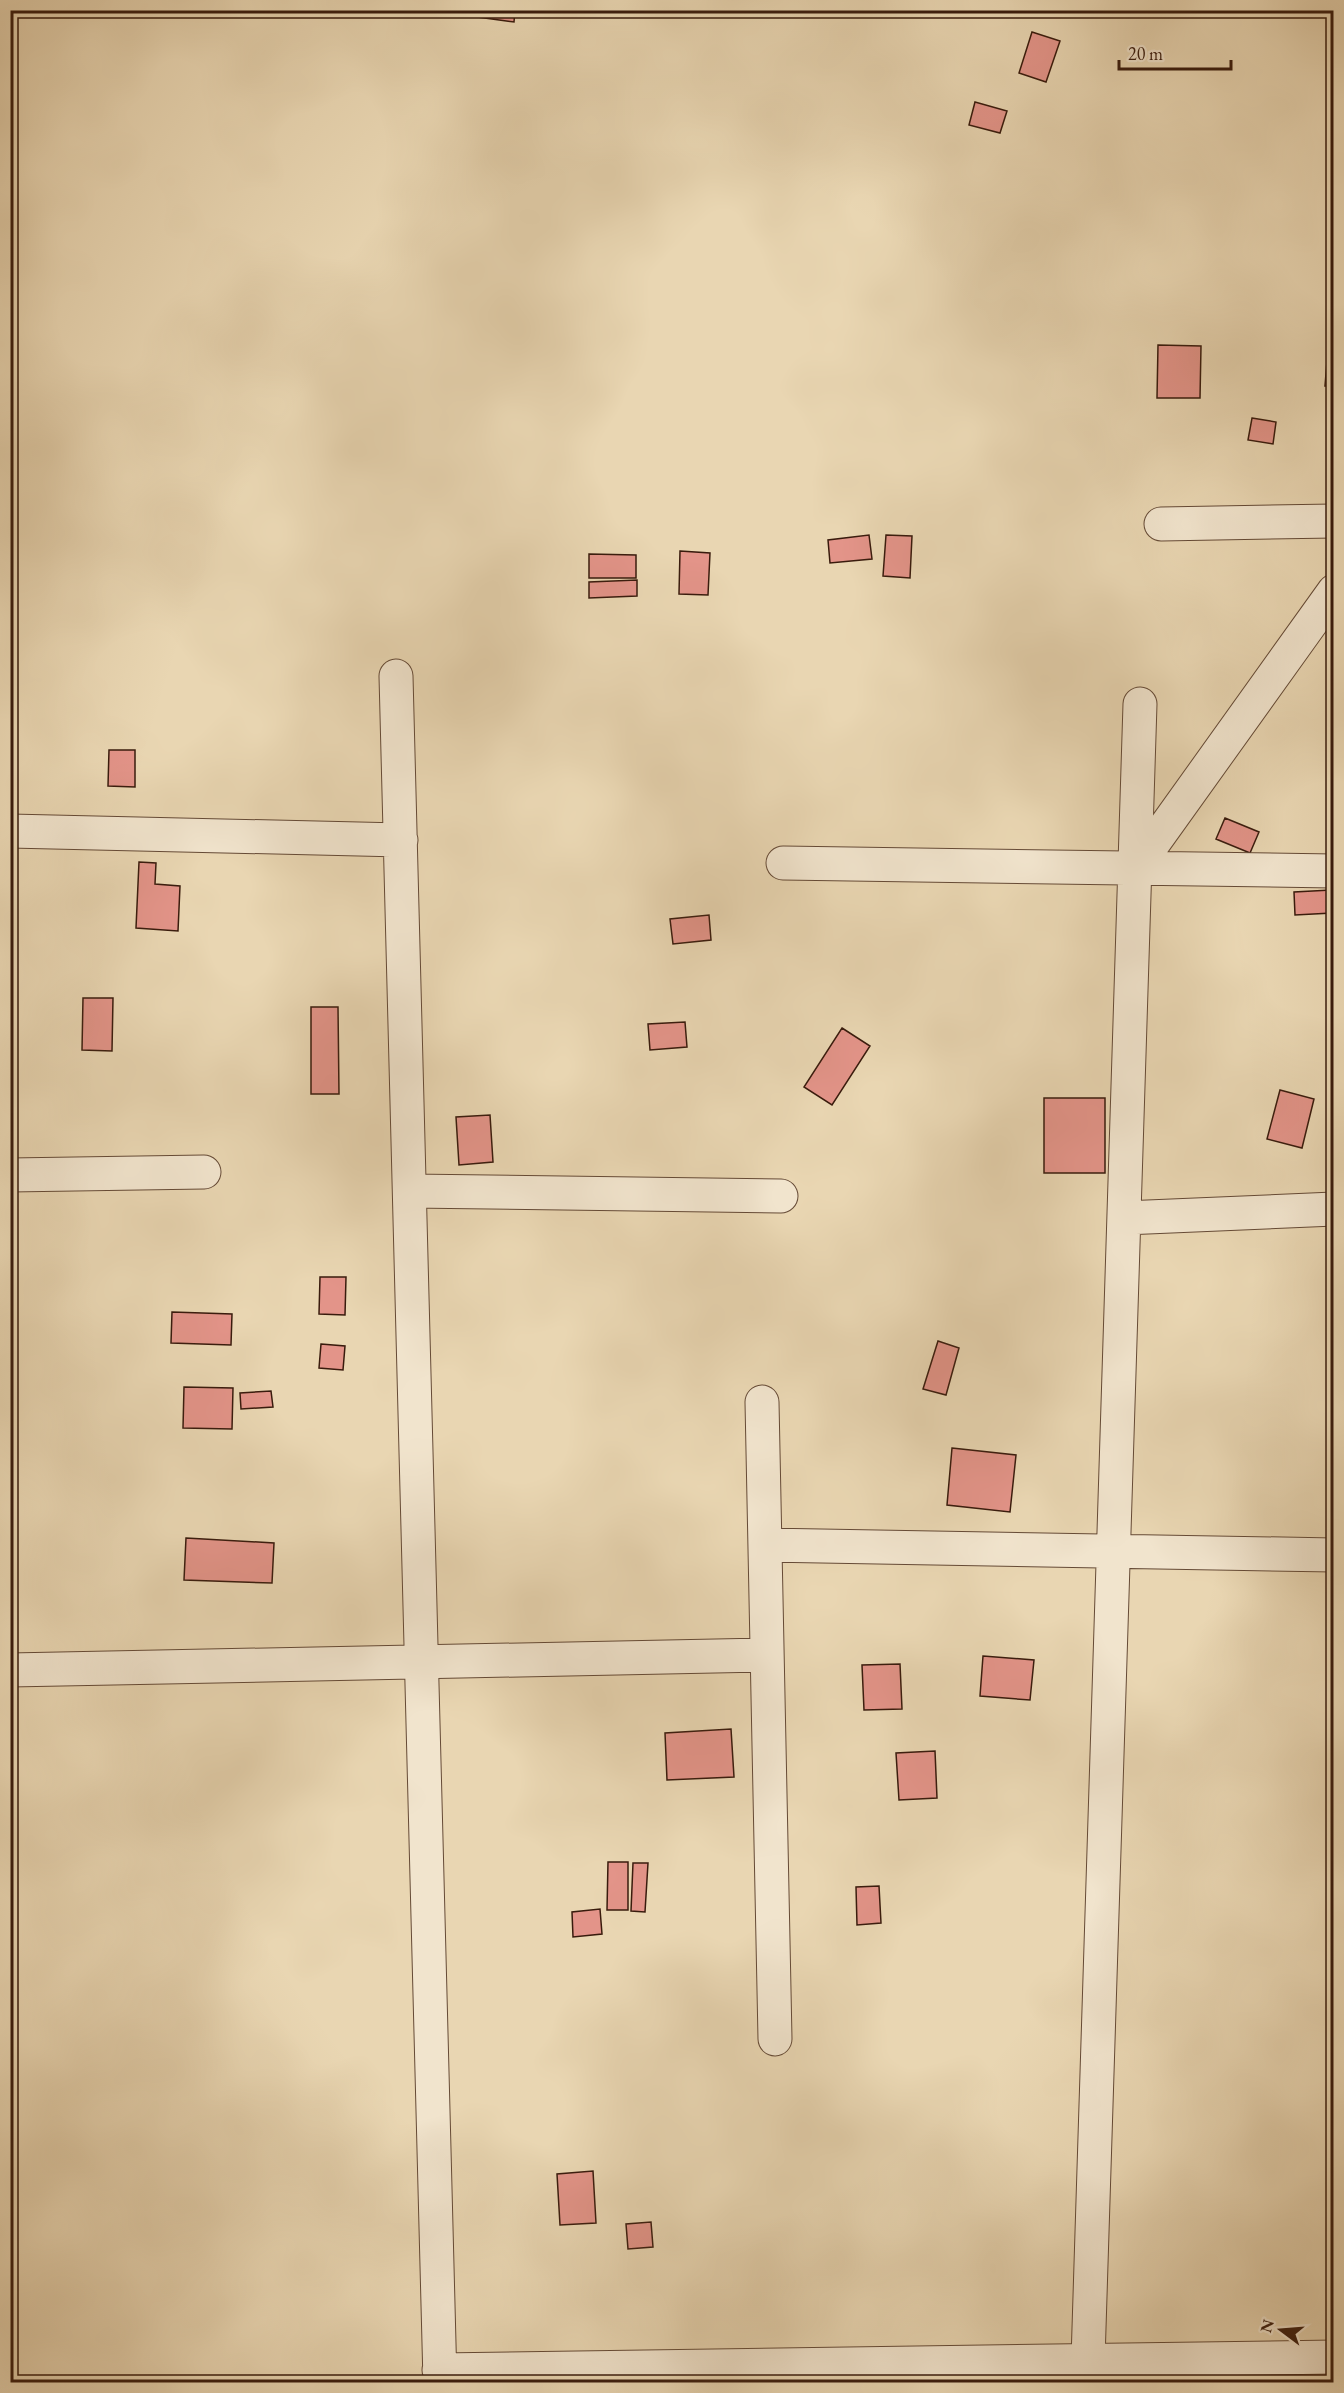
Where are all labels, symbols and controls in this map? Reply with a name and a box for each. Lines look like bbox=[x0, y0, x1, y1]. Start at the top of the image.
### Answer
scale bar bbox=[1119, 33, 1232, 71]
text: 20 m bbox=[1128, 42, 1163, 65]
north arrow bbox=[1251, 2300, 1311, 2360]
text: N bbox=[1255, 2317, 1279, 2335]

